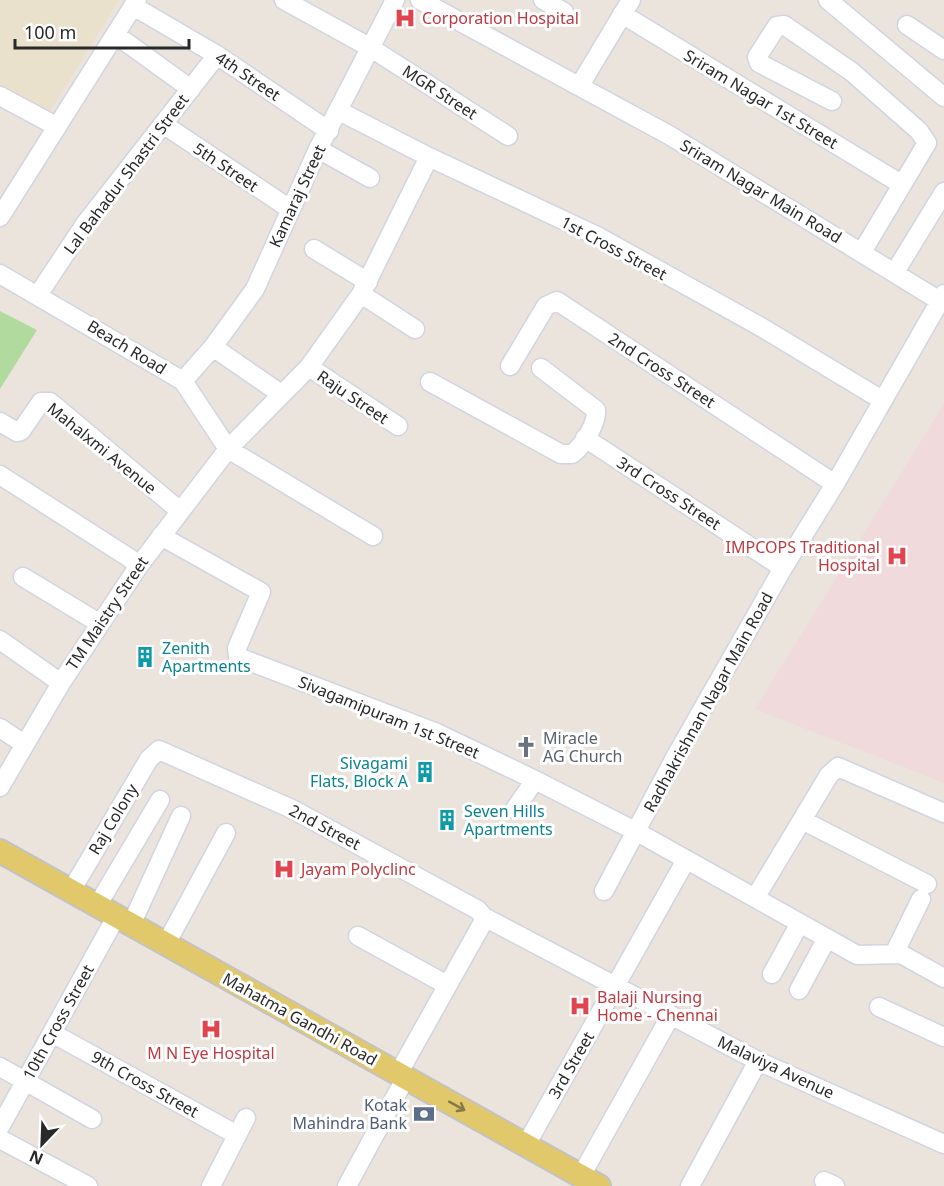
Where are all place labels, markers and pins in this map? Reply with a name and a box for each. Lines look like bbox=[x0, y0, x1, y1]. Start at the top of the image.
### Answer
hospital icon: Corporation Hospital bbox=[393, 6, 417, 30]
place label: Corporation Hospital bbox=[422, 7, 579, 29]
place label: IMPCOPS Traditional Hospital bbox=[726, 536, 880, 576]
hospital icon: IMPCOPS Traditional Hospital bbox=[885, 544, 909, 568]
place label: Zenith Apartments bbox=[162, 637, 251, 677]
building icon: Zenith Apartments bbox=[133, 645, 157, 669]
place label: Miracle AG Church bbox=[543, 727, 622, 767]
church icon: Miracle AG Church bbox=[514, 735, 538, 759]
place label: Sivagami Flats, Block A bbox=[310, 752, 409, 792]
building icon: Sivagami Flats, Block A bbox=[413, 760, 437, 784]
place label: Seven Hills Apartments bbox=[464, 800, 553, 840]
building icon: Seven Hills Apartments bbox=[435, 808, 459, 832]
hospital icon: Jayam Polyclinc bbox=[272, 857, 296, 881]
place label: Jayam Polyclinc bbox=[299, 858, 416, 880]
place label: Balaji Nursing Home - Chennai bbox=[597, 986, 718, 1026]
hospital icon: Balaji Nursing Home - Chennai bbox=[568, 994, 592, 1018]
hospital icon: M N Eye Hospital bbox=[199, 1017, 223, 1041]
place label: M N Eye Hospital bbox=[147, 1042, 275, 1064]
place label: Kotak Mahindra Bank bbox=[293, 1094, 407, 1134]
bank icon: Kotak Mahindra Bank bbox=[412, 1102, 436, 1126]

